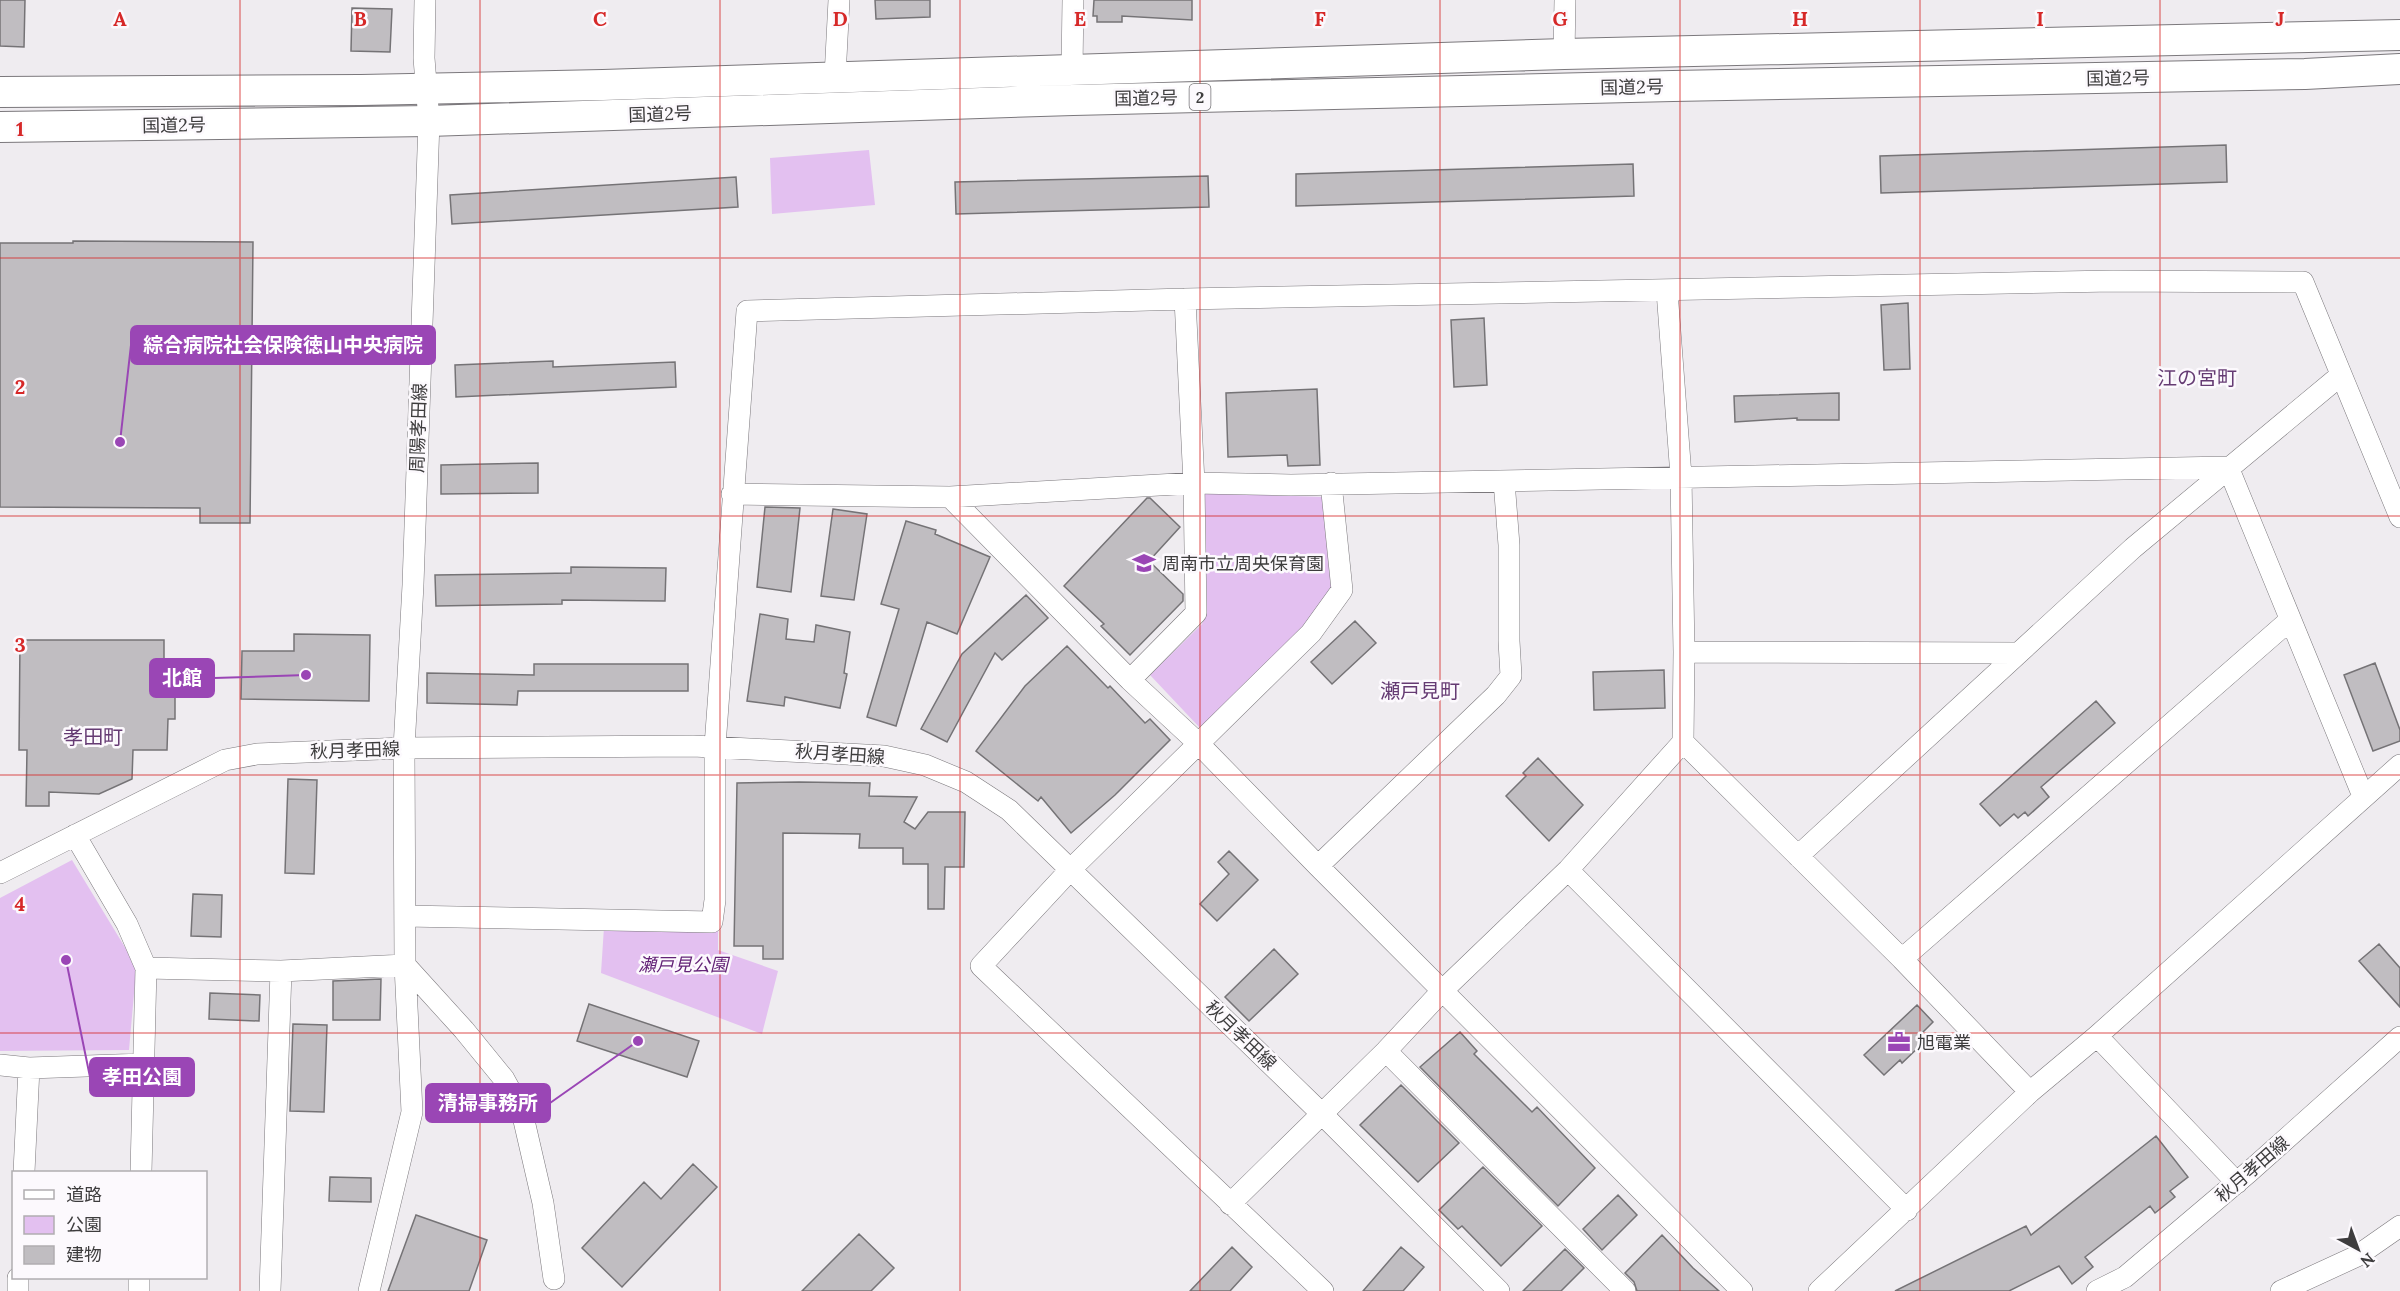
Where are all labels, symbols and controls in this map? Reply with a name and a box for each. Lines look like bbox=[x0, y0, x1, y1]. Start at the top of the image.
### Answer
text: A bbox=[113, 6, 127, 31]
text: B bbox=[353, 6, 367, 31]
text: C bbox=[593, 6, 607, 31]
text: D bbox=[832, 6, 848, 31]
text: E bbox=[1074, 6, 1086, 31]
text: F bbox=[1314, 6, 1326, 31]
text: G bbox=[1552, 6, 1568, 31]
text: H bbox=[1792, 6, 1808, 31]
text: I bbox=[2036, 6, 2044, 31]
text: J bbox=[2275, 6, 2285, 31]
street label: 国道2号 bbox=[2086, 66, 2150, 90]
street label: 国道2号 bbox=[1600, 75, 1664, 99]
road number: 2 bbox=[1190, 84, 1210, 110]
street label: 国道2号 bbox=[1114, 86, 1178, 110]
street label: 国道2号 bbox=[628, 101, 692, 127]
street label: 国道2号 bbox=[142, 113, 206, 137]
text: 1 bbox=[16, 116, 24, 141]
callout: 綜合病院社会保険徳山中央病院 bbox=[131, 326, 435, 364]
text: 綜合病院社会保険徳山中央病院 bbox=[143, 332, 423, 357]
district label: 江の宮町 bbox=[2157, 365, 2237, 390]
text: 2 bbox=[15, 374, 25, 399]
street label: 周陽孝田線 bbox=[405, 383, 431, 473]
school or university icon: 周南市立周央保育園 bbox=[1131, 550, 1157, 576]
place label: 周南市立周央保育園 bbox=[1162, 552, 1324, 575]
text: 3 bbox=[14, 632, 26, 657]
callout: 北館 bbox=[150, 659, 214, 697]
text: 北館 bbox=[162, 665, 202, 690]
district label: 瀬戸見町 bbox=[1380, 678, 1460, 703]
district label: 孝田町 bbox=[63, 724, 123, 749]
street label: 秋月孝田線 bbox=[310, 737, 400, 763]
street label: 秋月孝田線 bbox=[794, 739, 886, 769]
text: 4 bbox=[15, 891, 26, 916]
park label: 瀬戸見公園 bbox=[638, 953, 731, 976]
street label: 秋月孝田線 bbox=[1201, 995, 1281, 1075]
office icon: 旭電業 bbox=[1886, 1029, 1912, 1055]
place label: 旭電業 bbox=[1917, 1031, 1971, 1054]
callout: 孝田公園 bbox=[90, 1058, 194, 1096]
text: 孝田公園 bbox=[102, 1064, 182, 1089]
callout: 清掃事務所 bbox=[426, 1084, 550, 1122]
text: 清掃事務所 bbox=[438, 1090, 538, 1115]
street label: 秋月孝田線 bbox=[2210, 1131, 2294, 1207]
legend bbox=[12, 1171, 207, 1279]
text: 道路 bbox=[66, 1183, 102, 1206]
text: 公園 bbox=[66, 1213, 102, 1236]
north arrow bbox=[2328, 1219, 2388, 1279]
text: 建物 bbox=[66, 1243, 102, 1266]
text: N bbox=[2357, 1249, 2379, 1272]

